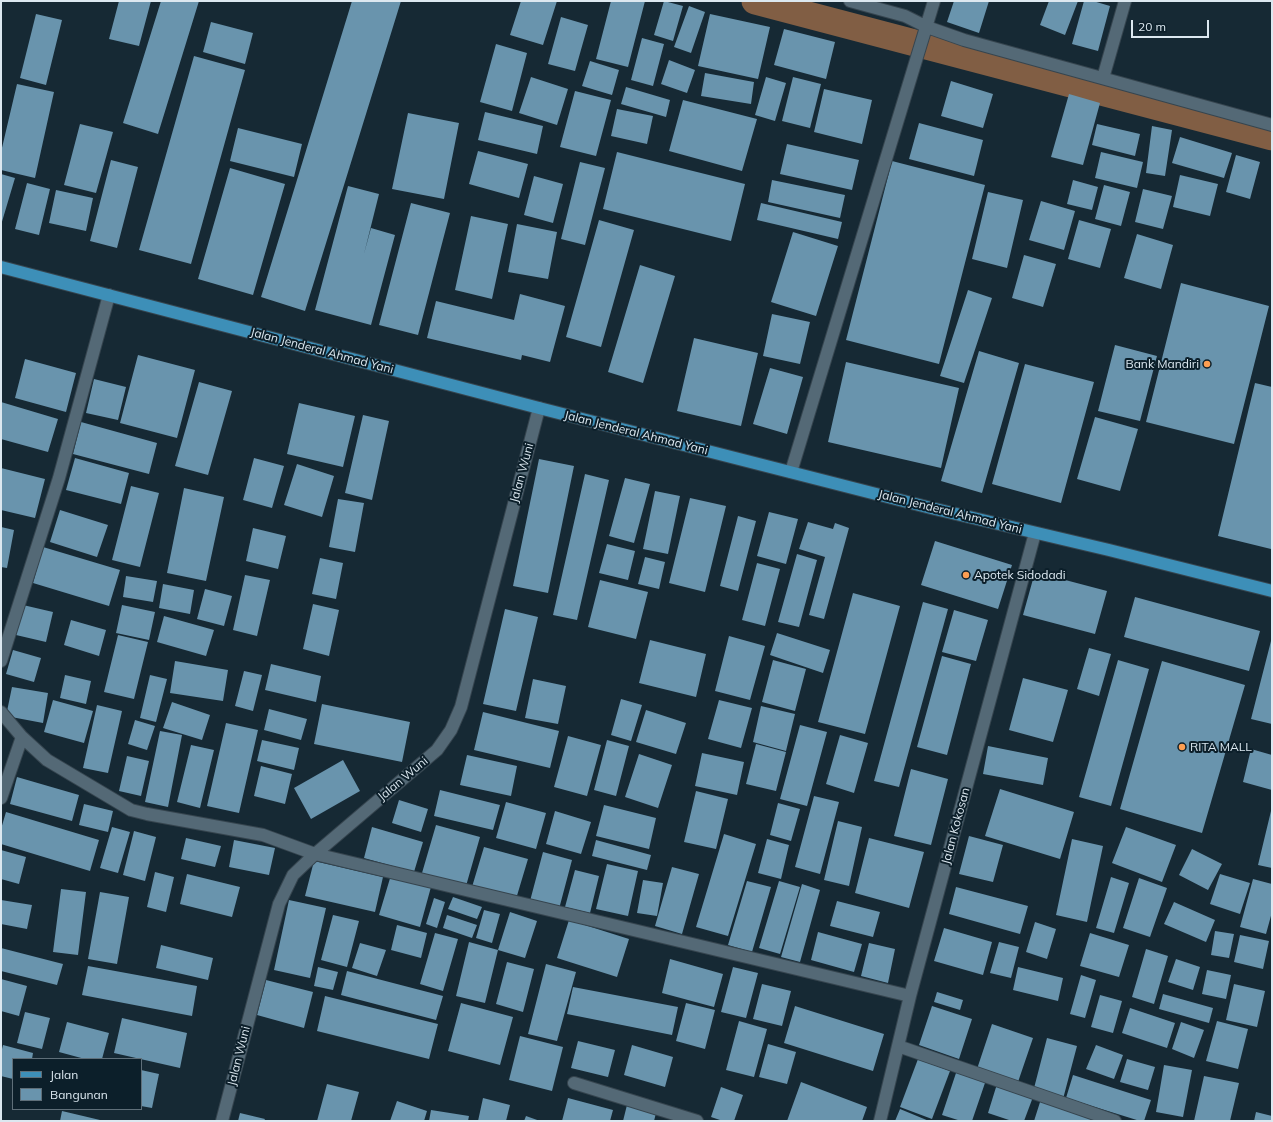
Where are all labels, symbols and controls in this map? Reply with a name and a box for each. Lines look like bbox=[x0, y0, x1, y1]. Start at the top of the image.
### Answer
scale bar bbox=[1133, 12, 1211, 38]
text: 20 m bbox=[1138, 19, 1166, 34]
street label: Jalan Jenderal Ahmad Yani bbox=[249, 325, 395, 377]
place label: Bank Mandiri bbox=[1126, 357, 1199, 371]
marker: Bank Mandiri bbox=[1202, 359, 1212, 369]
street label: Jalan Jenderal Ahmad Yani bbox=[563, 408, 709, 458]
street label: Jalan Wuni bbox=[507, 442, 537, 504]
street label: Jalan Jenderal Ahmad Yani bbox=[877, 487, 1023, 537]
place label: Apotek Sidodadi bbox=[974, 568, 1066, 582]
marker: Apotek Sidodadi bbox=[961, 570, 971, 580]
place label: RITA MALL bbox=[1190, 740, 1252, 754]
marker: RITA MALL bbox=[1177, 742, 1187, 752]
street label: Jalan Wuni bbox=[375, 754, 431, 804]
street label: Jalan Kokosan bbox=[939, 786, 973, 866]
street label: Jalan Wuni bbox=[225, 1025, 253, 1087]
legend bbox=[12, 1058, 142, 1110]
text: Jalan bbox=[50, 1067, 78, 1082]
text: Bangunan bbox=[50, 1087, 108, 1102]

